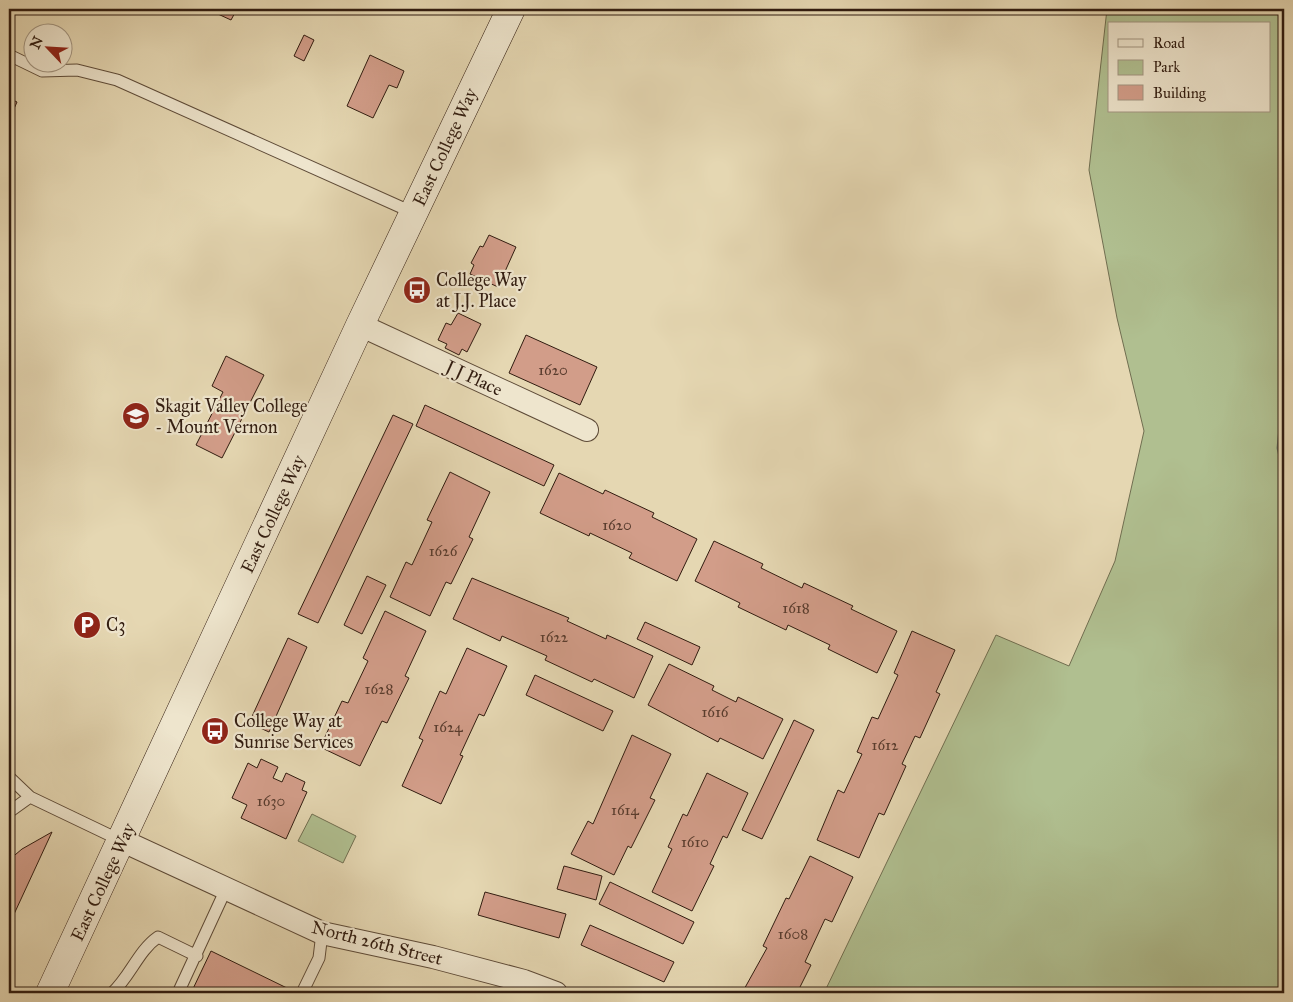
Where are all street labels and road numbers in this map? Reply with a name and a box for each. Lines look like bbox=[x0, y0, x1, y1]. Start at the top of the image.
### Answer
street label: East College Way bbox=[408, 84, 483, 210]
street label: J J Place bbox=[440, 354, 506, 402]
street label: East College Way bbox=[236, 451, 311, 577]
street label: East College Way bbox=[66, 819, 141, 945]
street label: North 26th Street bbox=[309, 916, 445, 970]

